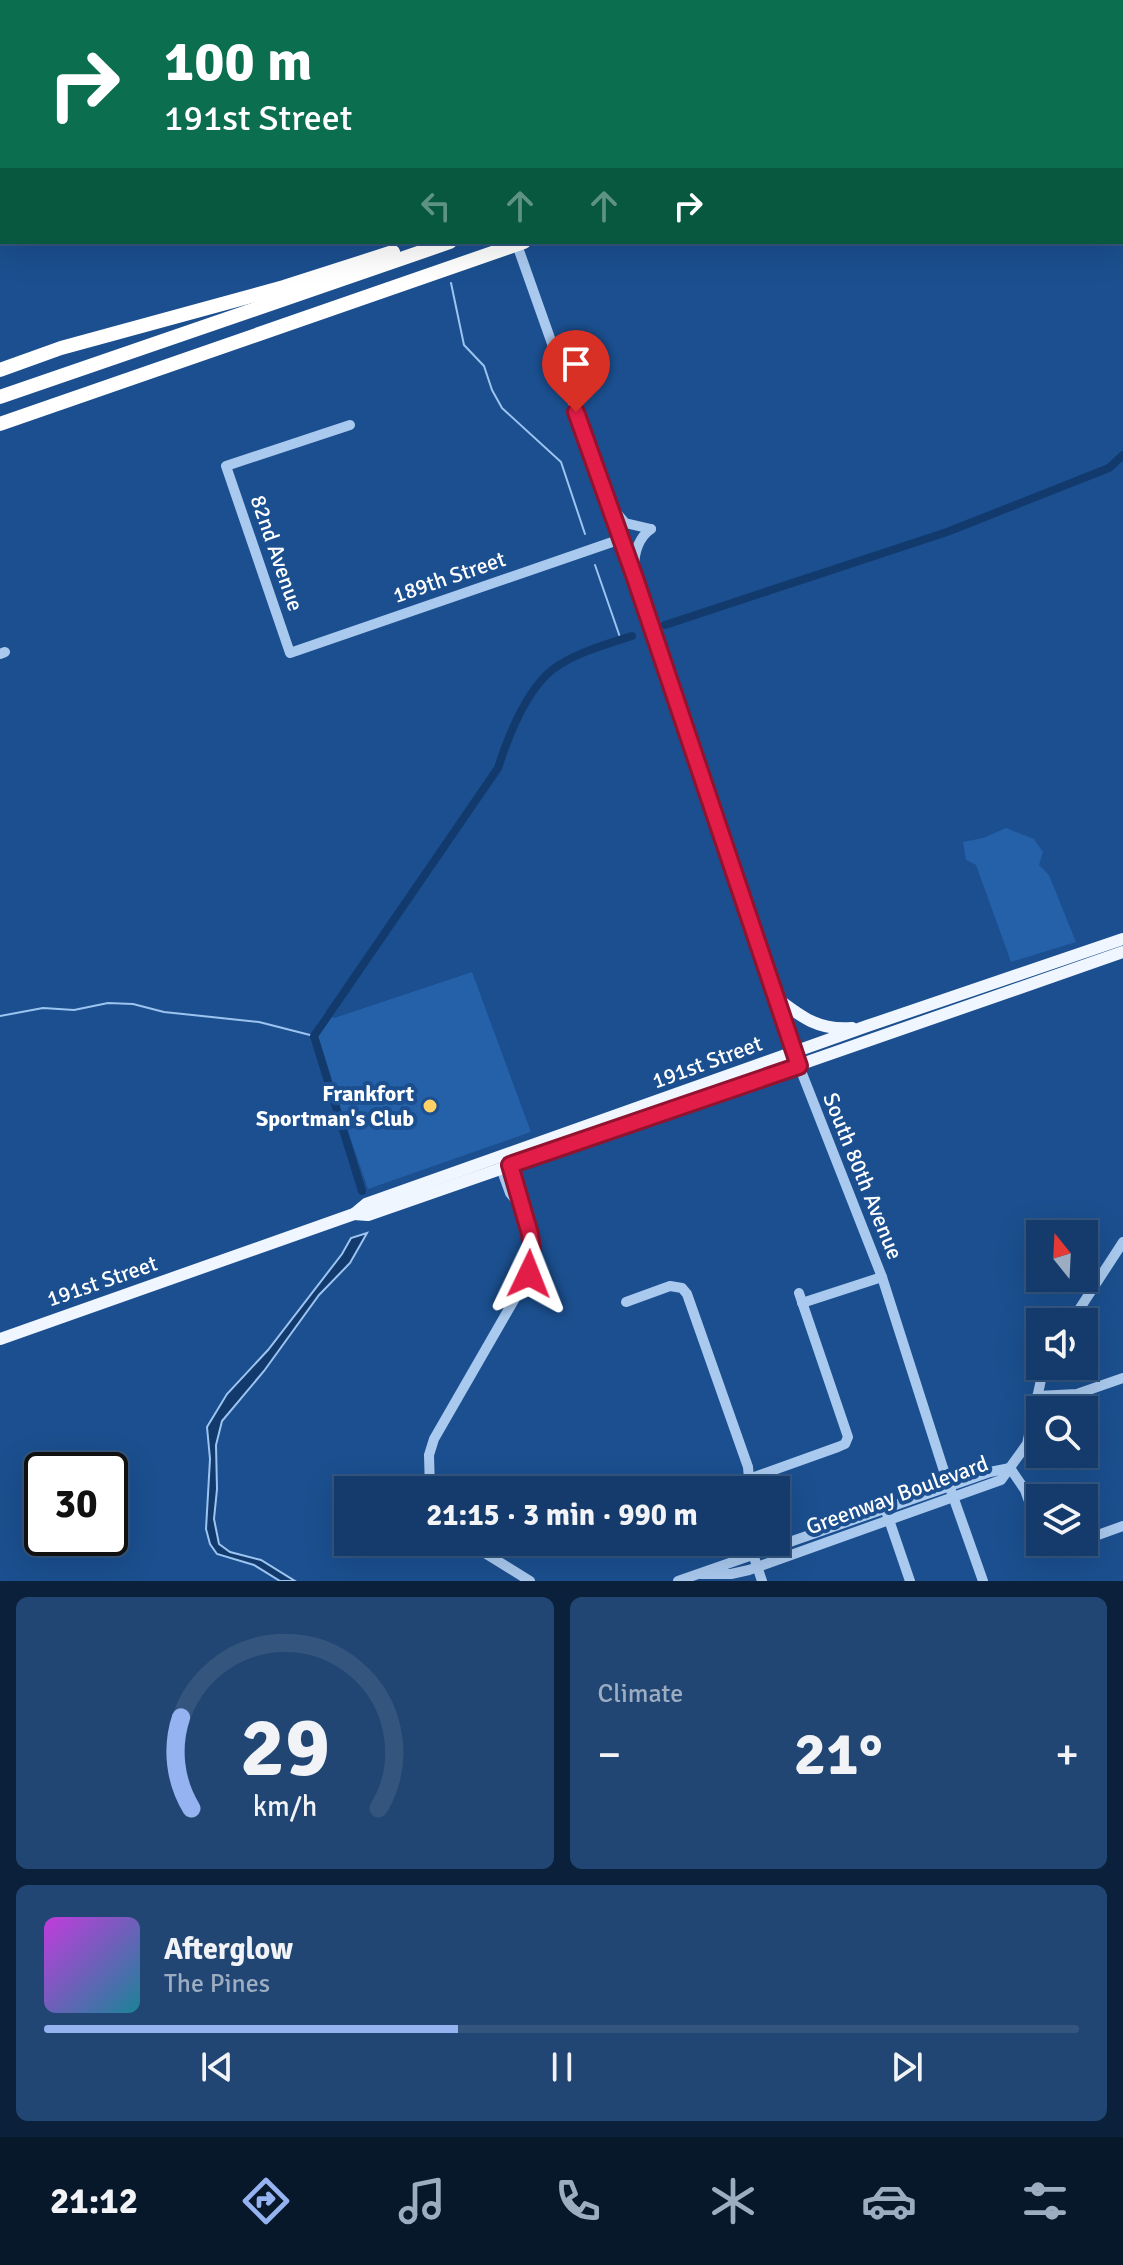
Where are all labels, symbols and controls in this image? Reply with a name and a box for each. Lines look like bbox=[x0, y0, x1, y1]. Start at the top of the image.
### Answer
text: 100 m bbox=[164, 27, 312, 96]
icon: right bbox=[32, 32, 136, 136]
text: 191st Street bbox=[164, 96, 352, 141]
icon: left bbox=[414, 184, 458, 228]
icon: ahead bbox=[498, 184, 542, 228]
icon: ahead bbox=[582, 184, 626, 228]
icon: right bbox=[666, 184, 710, 228]
pin bbox=[542, 330, 610, 412]
icon: arrive bbox=[554, 342, 598, 386]
street label: 82nd Avenue bbox=[245, 491, 309, 615]
street label: 189th Street bbox=[389, 545, 509, 609]
street label: 191st Street bbox=[648, 1030, 766, 1094]
place label: Frankfort Sportman's Club bbox=[256, 1080, 414, 1132]
street label: South 80th Avenue bbox=[817, 1089, 909, 1263]
marker: Frankfort Sportman's Club bbox=[421, 1097, 439, 1115]
north arrow bbox=[1026, 1220, 1098, 1292]
map controls bbox=[1026, 1220, 1098, 1556]
position arrow bbox=[487, 1232, 571, 1316]
street label: 191st Street bbox=[43, 1249, 161, 1313]
button: sound bbox=[1026, 1308, 1098, 1380]
button: search bbox=[1026, 1396, 1098, 1468]
street label: Greenway Boulevard bbox=[802, 1450, 992, 1540]
speed limit sign: 30 bbox=[24, 1452, 128, 1556]
button: layers bbox=[1026, 1484, 1098, 1556]
text: 21:15 · 3 min · 990 m bbox=[426, 1497, 698, 1534]
text: Climate bbox=[598, 1678, 683, 1710]
text: 29 bbox=[240, 1697, 330, 1799]
text: 21° bbox=[794, 1718, 883, 1792]
text: − bbox=[598, 1728, 621, 1782]
text: + bbox=[1055, 1728, 1079, 1782]
text: km/h bbox=[252, 1789, 317, 1824]
text: Afterglow bbox=[164, 1931, 293, 1968]
text: The Pines bbox=[164, 1968, 270, 2000]
icon: previous bbox=[195, 2045, 239, 2089]
icon: pause bbox=[540, 2045, 584, 2089]
icon: next bbox=[885, 2045, 929, 2089]
icon: directions bbox=[238, 2173, 294, 2229]
icon: music bbox=[394, 2173, 450, 2229]
icon: phone bbox=[550, 2173, 606, 2229]
icon: climate bbox=[705, 2173, 761, 2229]
icon: car bbox=[861, 2173, 917, 2229]
icon: filters bbox=[1017, 2173, 1073, 2229]
text: 21:12 bbox=[50, 2179, 138, 2224]

